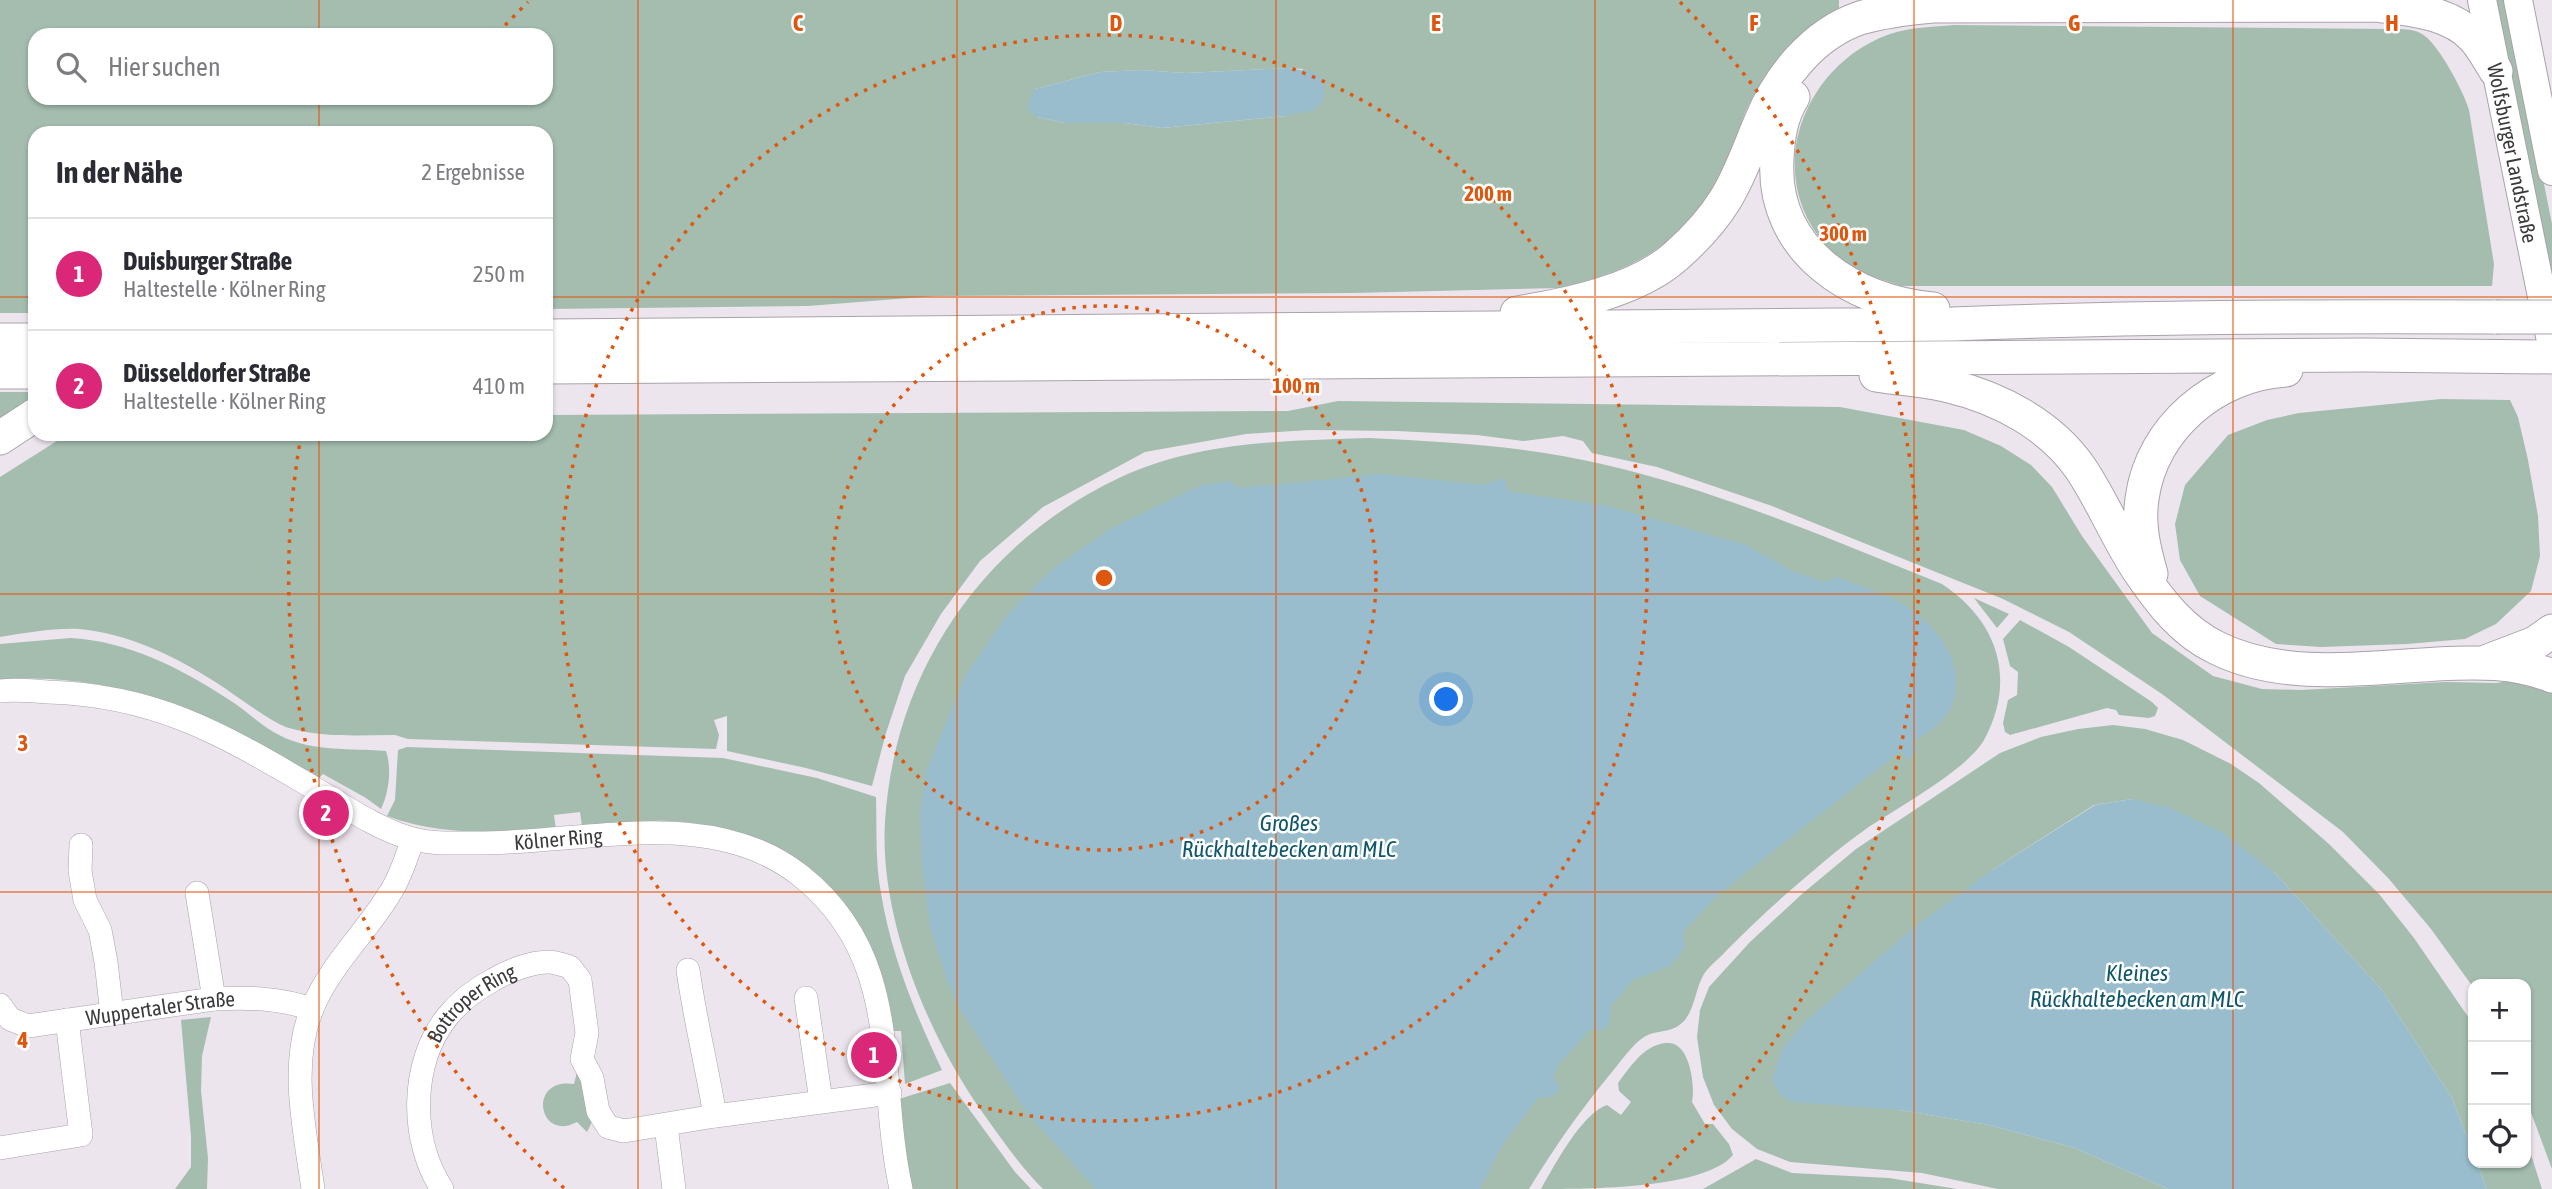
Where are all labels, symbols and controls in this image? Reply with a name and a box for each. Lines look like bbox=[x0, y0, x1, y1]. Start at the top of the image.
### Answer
text: C bbox=[793, 10, 804, 36]
text: D bbox=[1110, 10, 1123, 36]
text: E bbox=[1431, 10, 1441, 36]
text: F bbox=[1749, 10, 1759, 36]
text: G bbox=[2068, 10, 2080, 36]
text: H bbox=[2385, 10, 2399, 36]
search box bbox=[28, 28, 553, 105]
icon: search bbox=[52, 48, 90, 86]
text: Hier suchen bbox=[108, 52, 221, 82]
street label: Wolfsburger Landstraße bbox=[2483, 61, 2543, 245]
text: In der Nähe bbox=[56, 155, 183, 189]
text: 2 Ergebnisse bbox=[421, 159, 525, 185]
text: 200 m bbox=[1464, 181, 1512, 205]
text: 300 m bbox=[1819, 221, 1867, 245]
text: Duisburger Straße bbox=[123, 246, 292, 276]
text: 1 bbox=[74, 261, 84, 287]
text: 250 m bbox=[473, 261, 525, 287]
text: Haltestelle · Kölner Ring bbox=[123, 276, 326, 302]
text: Düsseldorfer Straße bbox=[123, 358, 311, 388]
text: 2 bbox=[74, 373, 84, 399]
text: 410 m bbox=[473, 373, 525, 399]
text: 100 m bbox=[1272, 373, 1320, 397]
text: Haltestelle · Kölner Ring bbox=[123, 388, 326, 414]
centre of rings bbox=[1092, 566, 1116, 590]
your location bbox=[1429, 682, 1463, 716]
text: 3 bbox=[18, 730, 28, 756]
pin: 2 bbox=[303, 787, 349, 839]
water label: Großes Rückhaltebecken am MLC bbox=[1182, 810, 1397, 862]
street label: Kölner Ring bbox=[513, 823, 603, 854]
street label: Bottroper Ring bbox=[422, 959, 519, 1046]
water label: Kleines Rückhaltebecken am MLC bbox=[2030, 960, 2245, 1012]
map controls bbox=[2468, 979, 2531, 1168]
button: + bbox=[2468, 979, 2531, 1042]
street label: Wuppertaler Straße bbox=[84, 986, 235, 1029]
text: 4 bbox=[17, 1027, 29, 1053]
pin: 1 bbox=[851, 1029, 897, 1081]
button: − bbox=[2468, 1042, 2531, 1105]
button: locate bbox=[2468, 1105, 2531, 1168]

